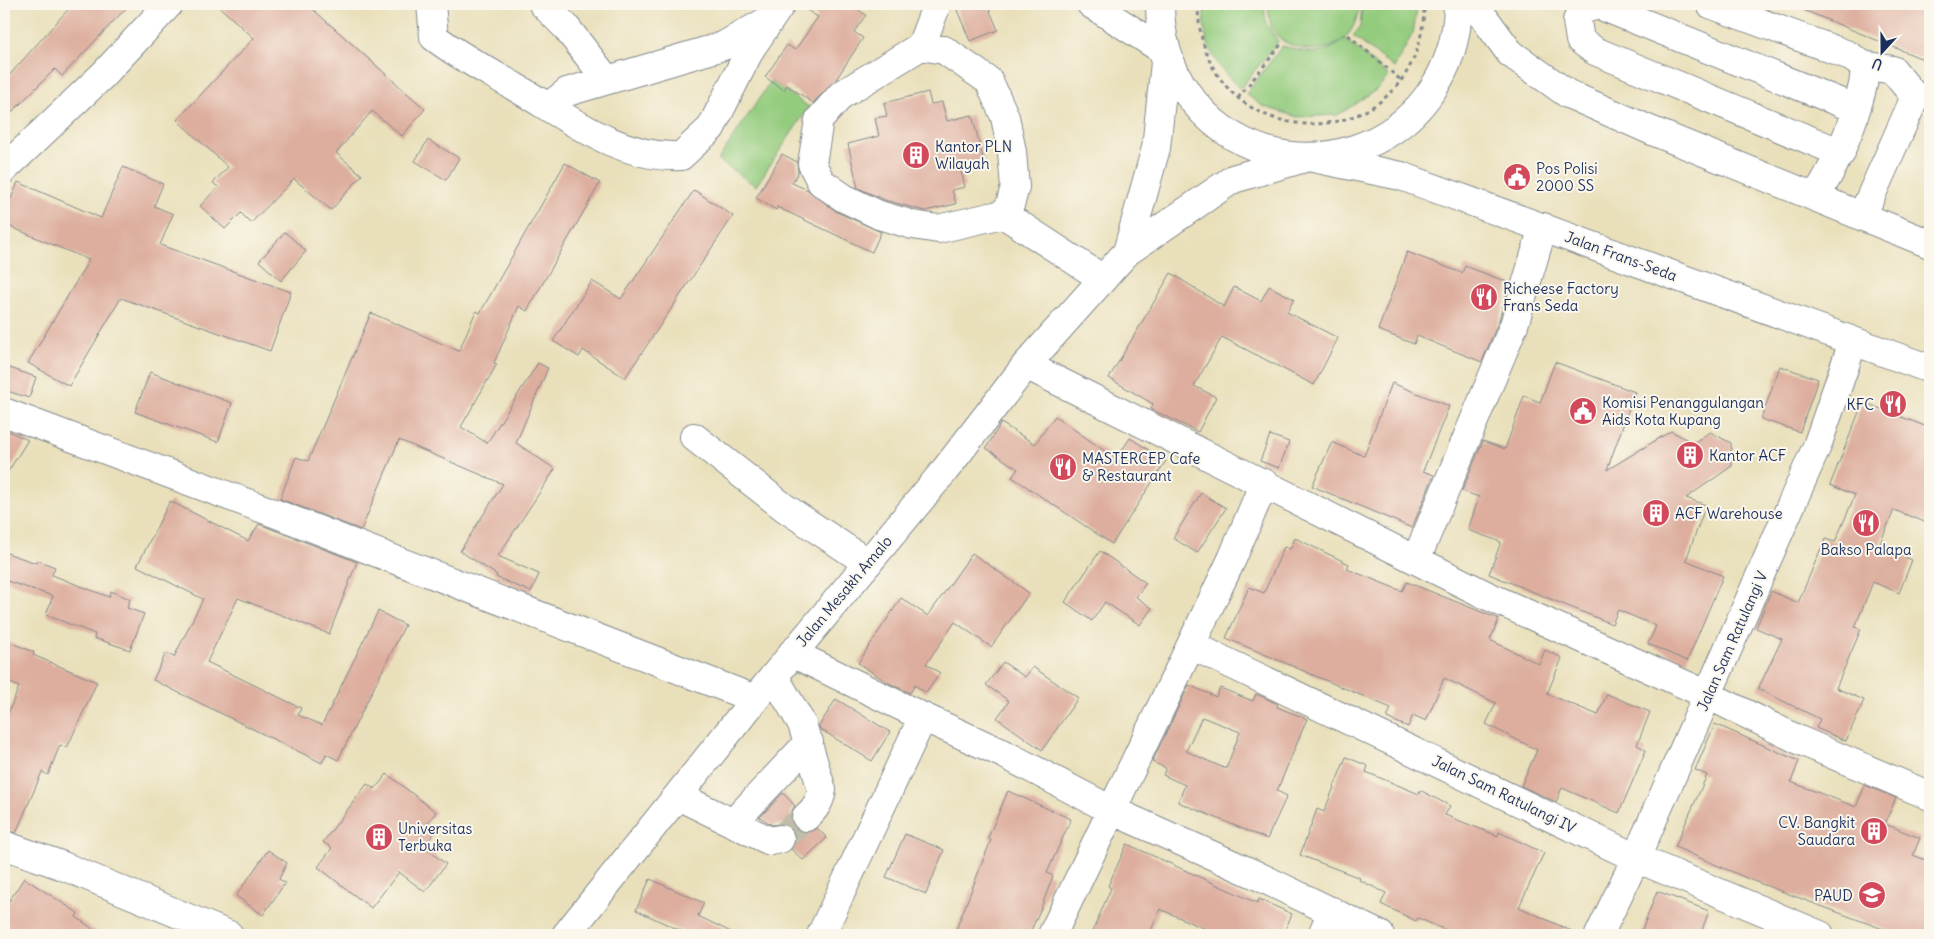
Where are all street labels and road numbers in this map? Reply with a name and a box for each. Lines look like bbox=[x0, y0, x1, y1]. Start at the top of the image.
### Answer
street label: Jalan Frans-Seda bbox=[1562, 227, 1680, 285]
street label: Jalan Mesakh Amalo bbox=[792, 532, 896, 650]
street label: Jalan Sam Ratulangi V bbox=[1693, 568, 1771, 714]
street label: Jalan Sam Ratulangi IV bbox=[1429, 751, 1579, 837]

